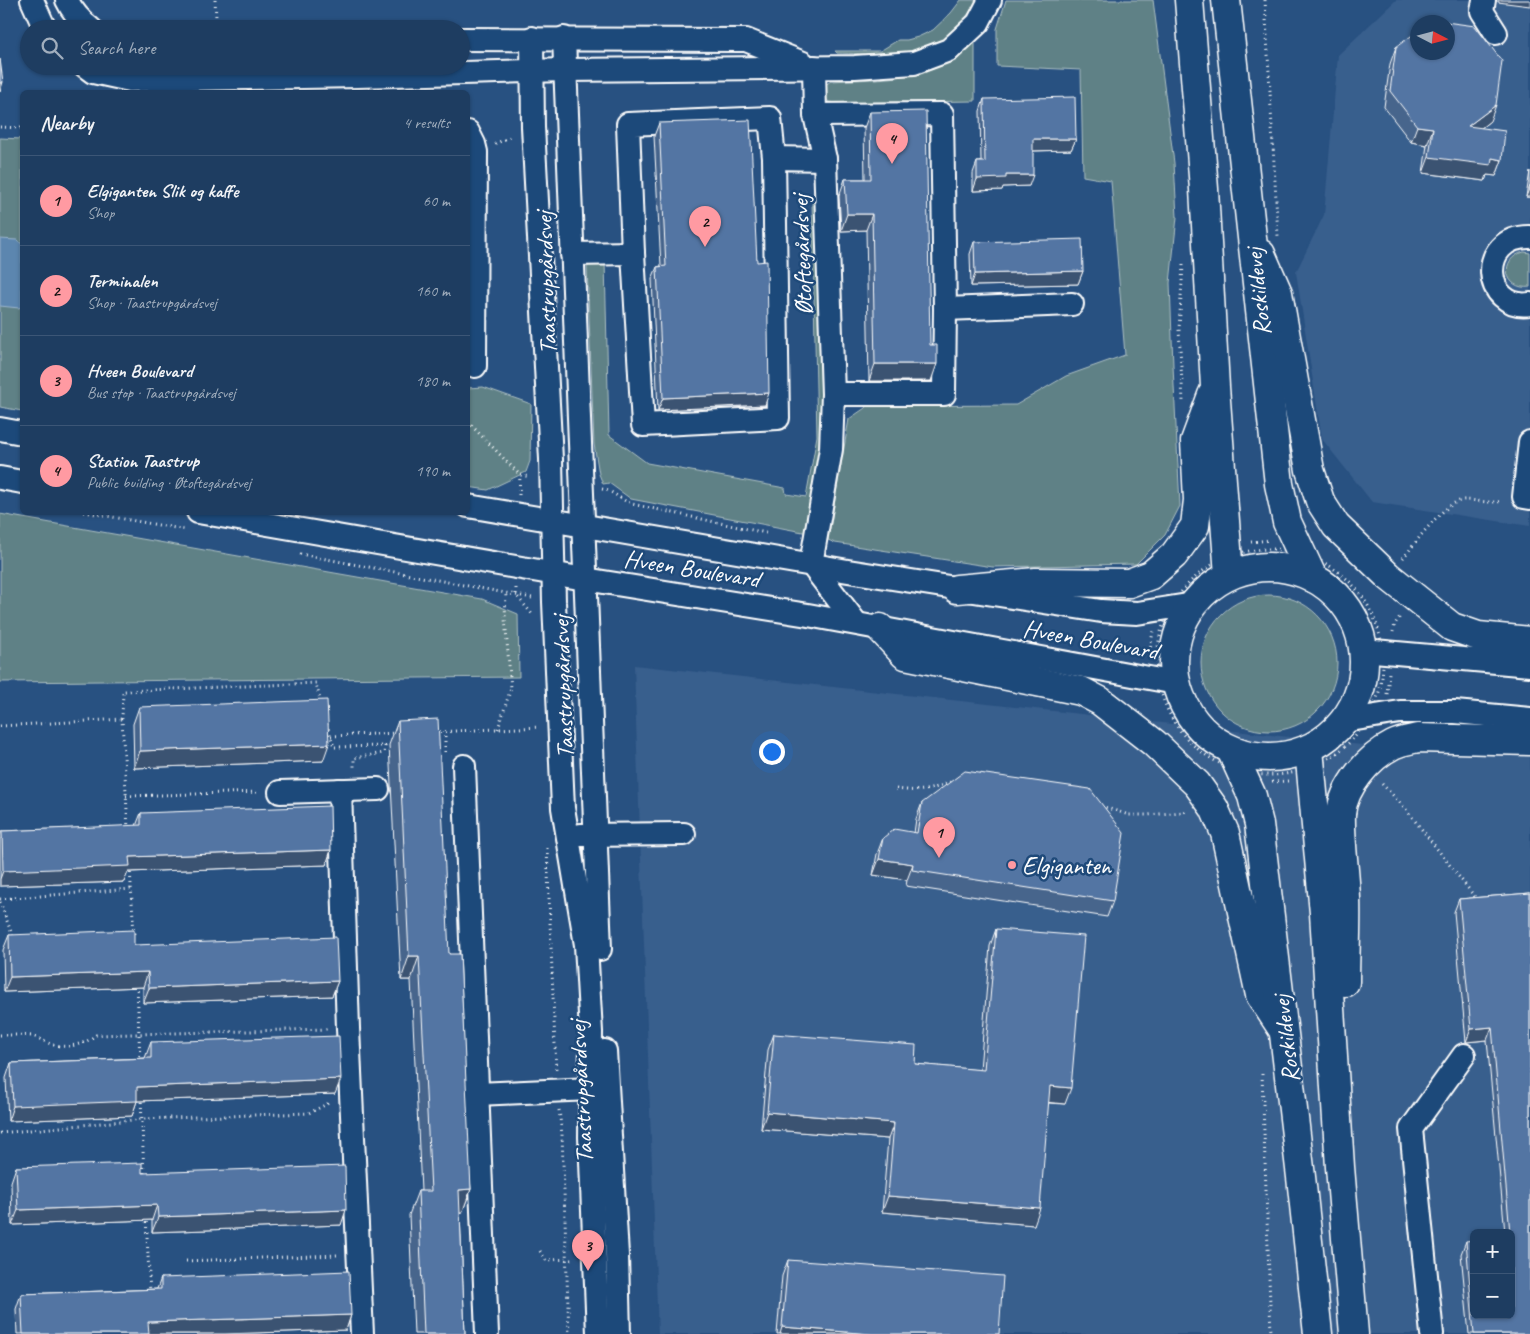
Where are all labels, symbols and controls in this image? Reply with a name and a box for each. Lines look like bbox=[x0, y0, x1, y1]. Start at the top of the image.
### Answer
north arrow bbox=[1410, 15, 1455, 60]
search box bbox=[20, 20, 470, 75]
icon: search bbox=[38, 34, 66, 62]
text: Search here bbox=[78, 36, 155, 60]
text: Nearby bbox=[40, 110, 93, 136]
text: 4 results bbox=[403, 113, 450, 133]
pin: 4 bbox=[876, 123, 908, 164]
text: Elgiganten Slik og kaffe bbox=[87, 179, 238, 203]
street label: Øtoftegårdsvej bbox=[784, 190, 820, 316]
text: 1 bbox=[52, 191, 60, 211]
text: 60 m bbox=[423, 191, 450, 211]
text: Shop bbox=[87, 203, 114, 223]
pin: 2 bbox=[689, 206, 721, 247]
street label: Taastrupgårdsvej bbox=[527, 207, 564, 355]
street label: Roskildevej bbox=[1237, 244, 1279, 337]
text: Terminalen bbox=[87, 269, 158, 293]
text: 2 bbox=[52, 281, 60, 301]
text: 160 m bbox=[416, 281, 450, 301]
text: Shop · Taastrupgårdsvej bbox=[87, 293, 217, 313]
text: Hveen Boulevard bbox=[87, 359, 193, 383]
text: 3 bbox=[52, 371, 60, 391]
text: 180 m bbox=[416, 371, 450, 391]
text: Bus stop · Taastrupgårdsvej bbox=[87, 383, 235, 403]
text: Station Taastrup bbox=[87, 449, 199, 473]
text: 4 bbox=[52, 461, 60, 481]
text: 190 m bbox=[416, 461, 450, 481]
text: Public building · Øtoftegårdsvej bbox=[87, 473, 251, 493]
street label: Hveen Boulevard bbox=[622, 542, 765, 596]
street label: Taastrupgårdsvej bbox=[544, 611, 581, 759]
street label: Hveen Boulevard bbox=[1021, 612, 1164, 668]
your location bbox=[759, 739, 785, 765]
pin: 1 bbox=[923, 817, 955, 858]
place label: Elgiganten bbox=[1022, 850, 1113, 882]
marker: Elgiganten bbox=[1006, 859, 1018, 871]
street label: Roskildevej bbox=[1264, 990, 1307, 1085]
street label: Taastrupgårdsvej bbox=[561, 1016, 601, 1164]
map controls bbox=[1470, 1229, 1515, 1319]
button: + bbox=[1470, 1229, 1515, 1274]
pin: 3 bbox=[572, 1230, 604, 1271]
button: − bbox=[1470, 1274, 1515, 1319]

